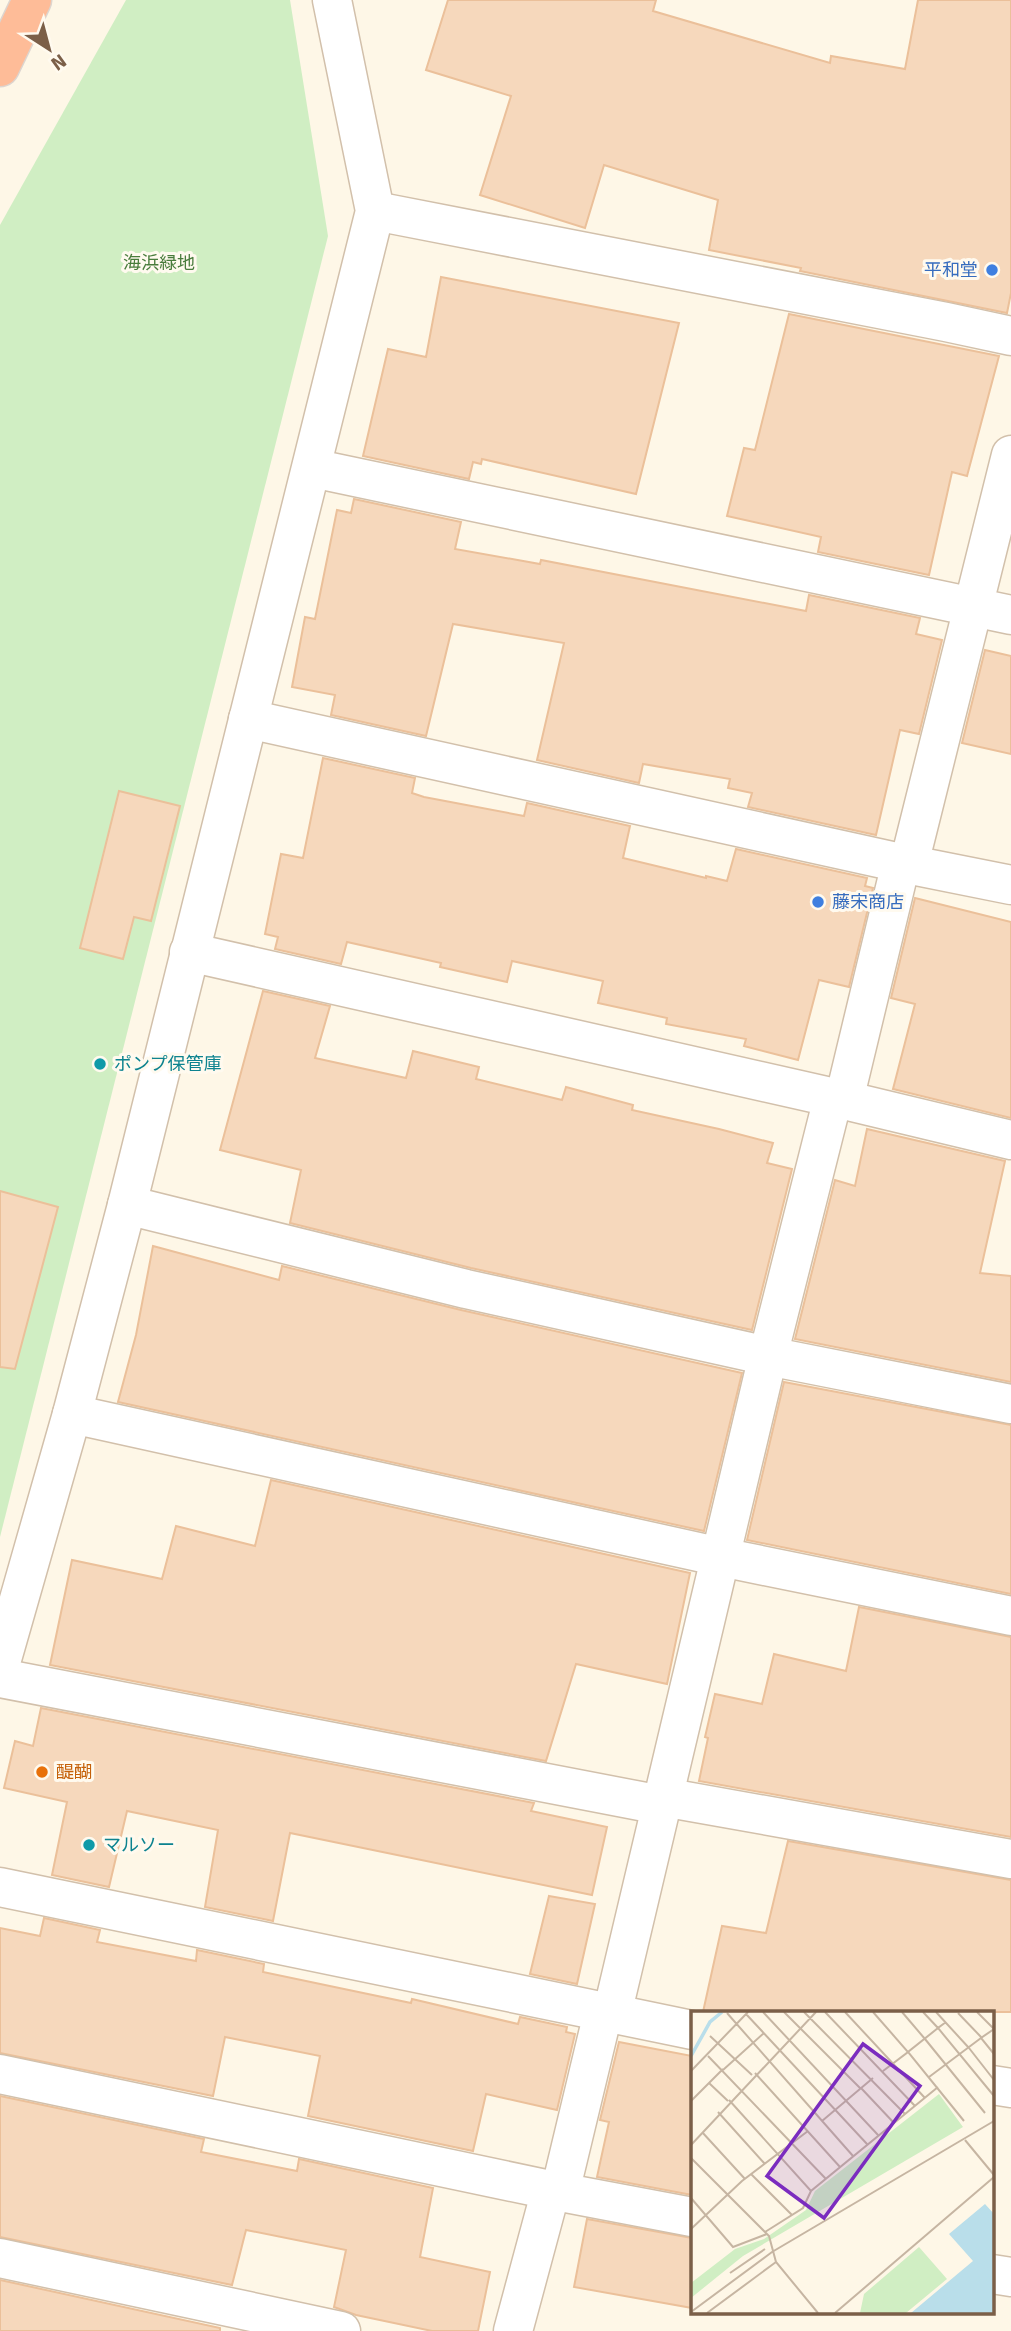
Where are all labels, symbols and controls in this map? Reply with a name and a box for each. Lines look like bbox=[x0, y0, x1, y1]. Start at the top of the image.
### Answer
north arrow bbox=[14, 14, 84, 84]
text: N bbox=[46, 48, 71, 76]
park label: 海浜緑地 bbox=[123, 252, 195, 274]
place label: 平和堂 bbox=[924, 259, 978, 281]
marker: 平和堂 bbox=[984, 262, 1000, 278]
place label: 藤宋商店 bbox=[832, 891, 904, 913]
marker: 藤宋商店 bbox=[810, 894, 826, 910]
place label: ポンプ保管庫 bbox=[114, 1053, 221, 1075]
marker: ポンプ保管庫 bbox=[92, 1056, 108, 1072]
place label: 醍醐 bbox=[56, 1761, 92, 1783]
marker: 醍醐 bbox=[34, 1764, 50, 1780]
place label: マルソー bbox=[103, 1834, 175, 1856]
marker: マルソー bbox=[81, 1837, 97, 1853]
inset map bbox=[691, 2011, 993, 2314]

